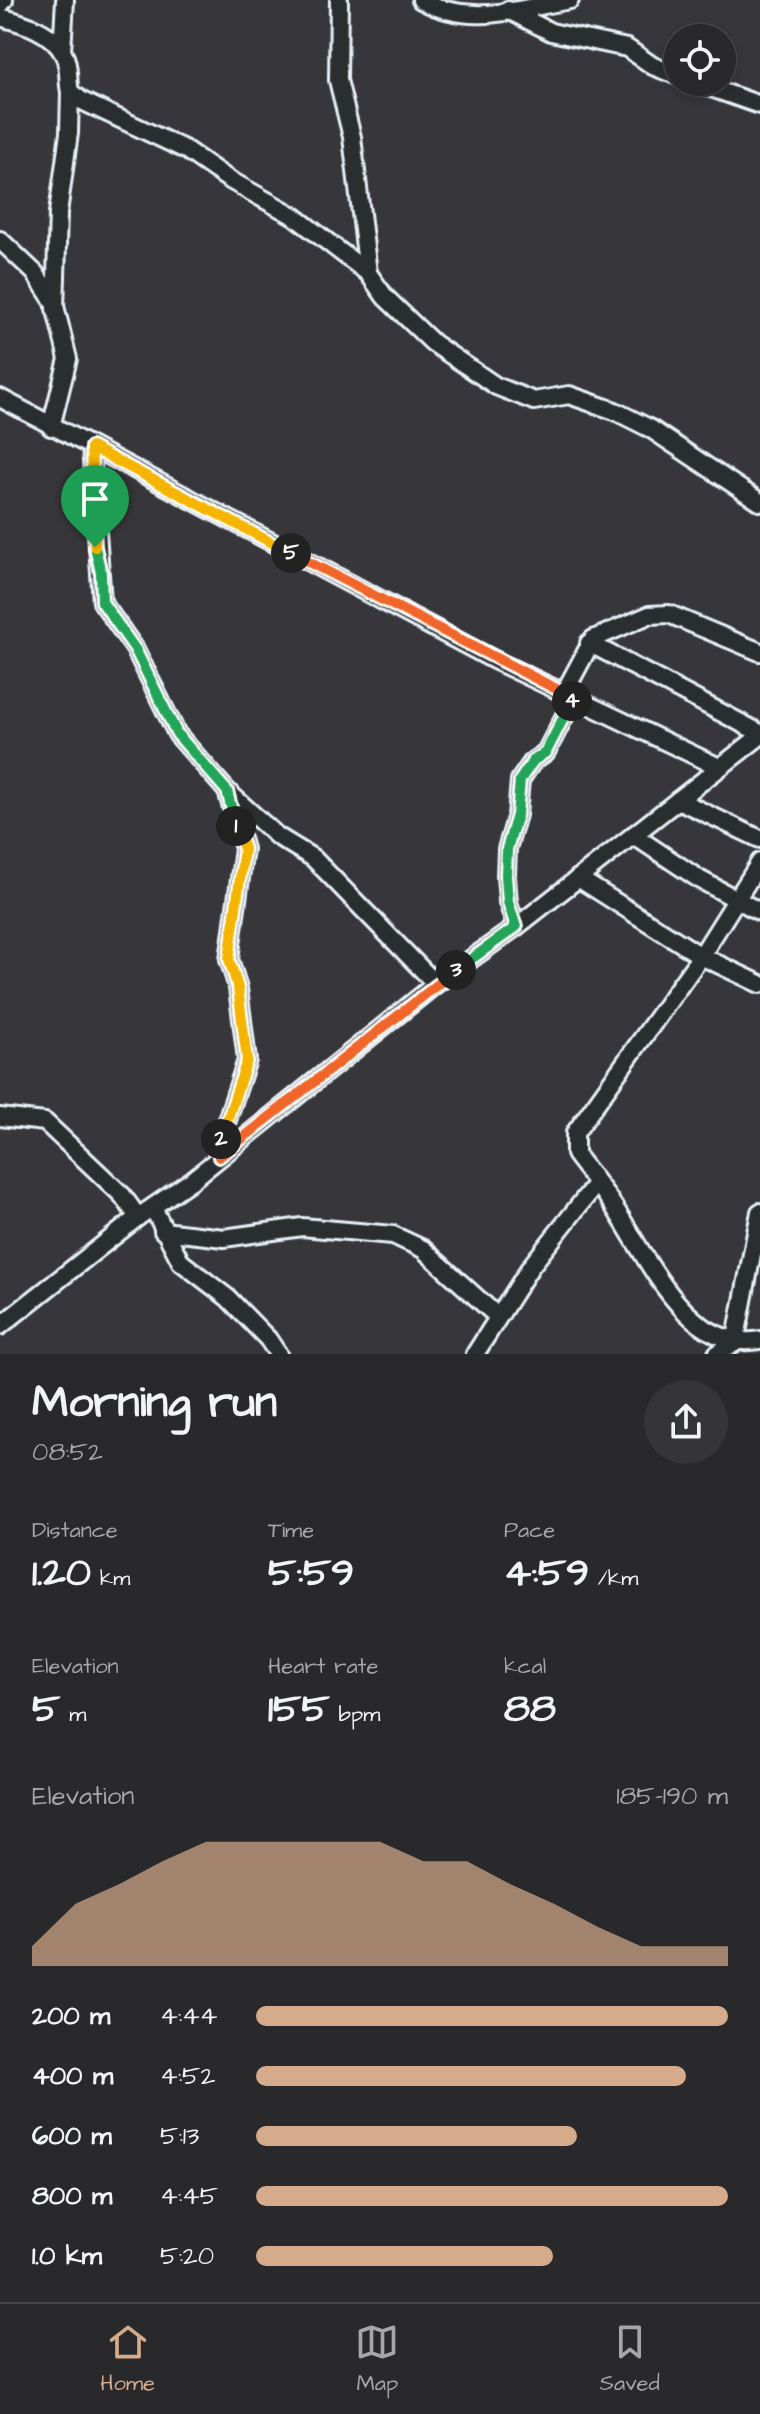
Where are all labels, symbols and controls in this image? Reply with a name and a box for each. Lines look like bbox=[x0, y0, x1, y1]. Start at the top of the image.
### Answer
map controls bbox=[664, 24, 736, 96]
button: locate bbox=[664, 24, 736, 96]
pin bbox=[61, 465, 129, 547]
icon: arrive bbox=[73, 477, 117, 521]
pin: 5 bbox=[271, 533, 311, 573]
text: 5 bbox=[283, 537, 299, 568]
pin: 4 bbox=[552, 681, 592, 721]
text: 4 bbox=[565, 685, 579, 716]
pin: 1 bbox=[216, 806, 256, 846]
text: 1 bbox=[235, 810, 237, 841]
pin: 3 bbox=[436, 950, 476, 990]
text: 3 bbox=[450, 954, 462, 985]
pin: 2 bbox=[201, 1119, 241, 1159]
text: 2 bbox=[215, 1123, 227, 1154]
text: Morning run bbox=[32, 1373, 277, 1434]
button: share bbox=[644, 1380, 728, 1464]
text: 08:52 bbox=[32, 1434, 103, 1470]
text: Distance bbox=[32, 1515, 118, 1546]
text: Time bbox=[268, 1515, 314, 1546]
text: Pace bbox=[504, 1515, 555, 1546]
text: 1.20 bbox=[32, 1546, 91, 1601]
text: 5:59 bbox=[268, 1546, 354, 1601]
text: 4:59 bbox=[504, 1546, 589, 1601]
text: km bbox=[91, 1563, 130, 1594]
text: /km bbox=[589, 1563, 638, 1594]
text: Elevation bbox=[32, 1651, 119, 1682]
text: Heart rate bbox=[268, 1651, 378, 1682]
text: kcal bbox=[504, 1651, 546, 1682]
text: 5 bbox=[32, 1682, 60, 1737]
text: 155 bbox=[268, 1682, 330, 1737]
text: 88 bbox=[504, 1682, 556, 1737]
text: m bbox=[60, 1699, 86, 1730]
text: bpm bbox=[330, 1699, 380, 1730]
text: Elevation bbox=[32, 1778, 134, 1814]
text: 185–190 m bbox=[616, 1778, 728, 1814]
text: 200 m bbox=[32, 1998, 110, 2034]
text: 4:44 bbox=[160, 1998, 217, 2034]
text: 400 m bbox=[32, 2058, 113, 2094]
text: 4:52 bbox=[160, 2058, 215, 2094]
text: 600 m bbox=[32, 2118, 112, 2154]
text: 5:13 bbox=[160, 2118, 199, 2154]
text: 800 m bbox=[32, 2178, 112, 2214]
text: 4:45 bbox=[160, 2178, 218, 2214]
text: 1.0 km bbox=[32, 2238, 102, 2274]
text: 5:20 bbox=[160, 2238, 214, 2274]
tab: Home bbox=[100, 2320, 155, 2399]
tab: Map bbox=[355, 2320, 399, 2399]
tab: Saved bbox=[600, 2320, 660, 2399]

